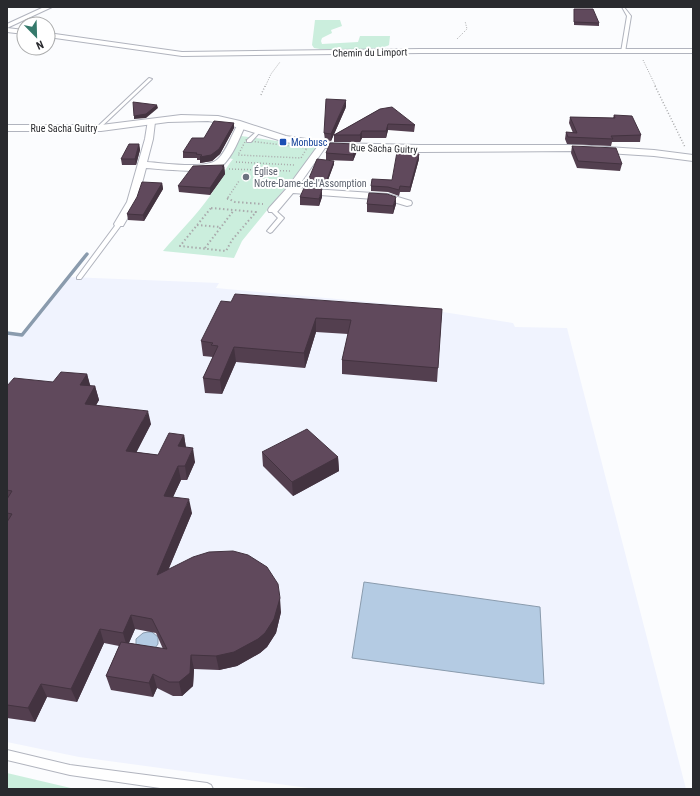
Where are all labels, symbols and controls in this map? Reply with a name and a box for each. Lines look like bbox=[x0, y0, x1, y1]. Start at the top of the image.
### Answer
north arrow bbox=[16, 16, 56, 56]
text: N bbox=[34, 37, 45, 52]
street label: Chemin du Limport bbox=[332, 46, 408, 59]
street label: Rue Sacha Guitry bbox=[31, 123, 97, 134]
marker: Monbusc bbox=[278, 137, 288, 147]
place label: Monbusc bbox=[291, 137, 328, 148]
street label: Rue Sacha Guitry bbox=[350, 142, 418, 155]
place label: Église Notre-Dame-de-l'Assomption bbox=[254, 165, 367, 189]
marker: Église Notre-Dame-de-l'Assomption bbox=[241, 172, 251, 182]

